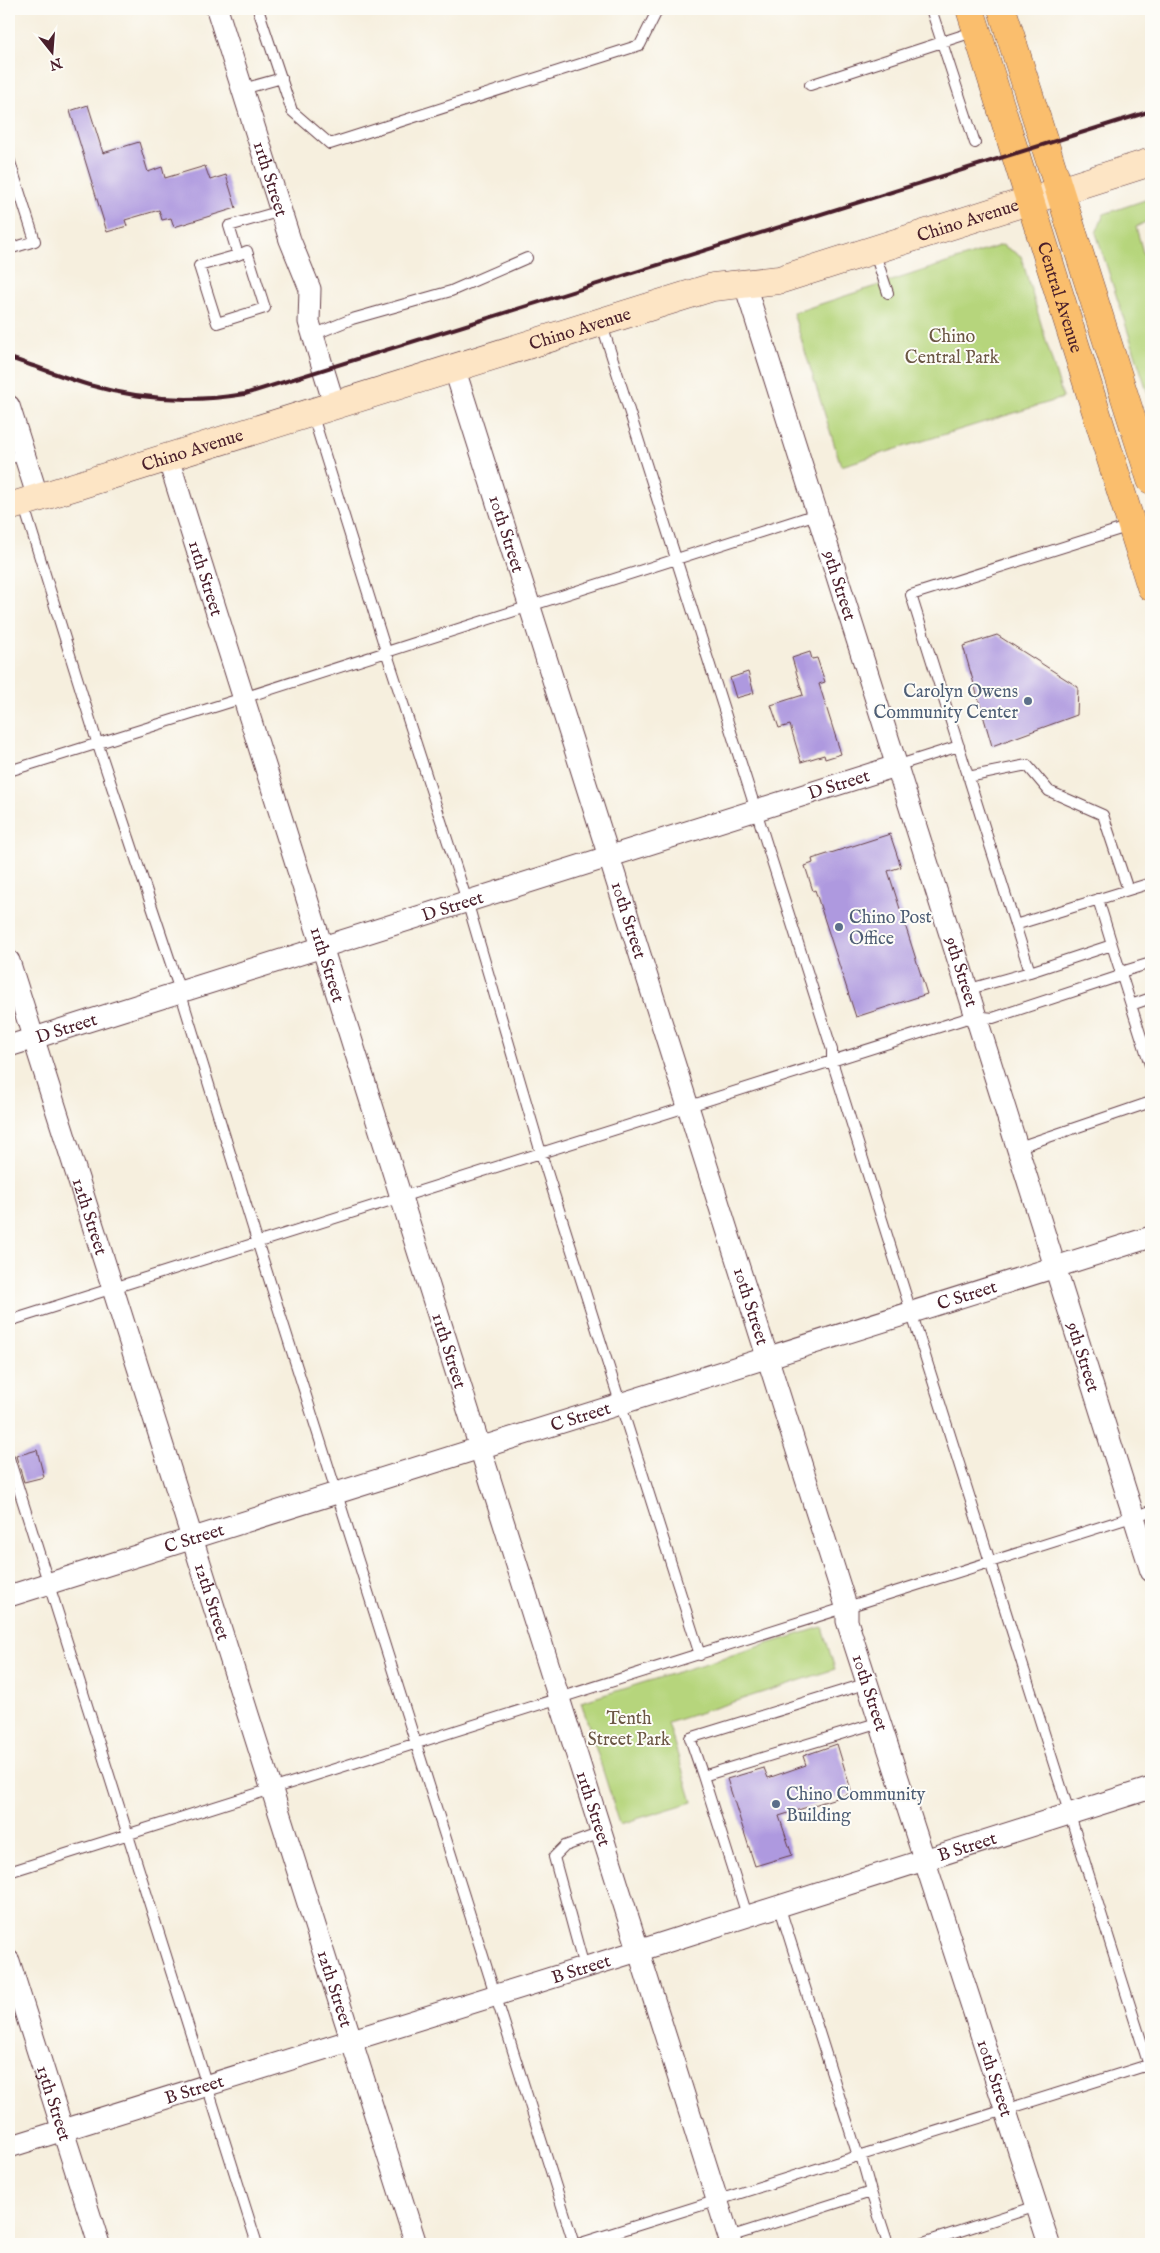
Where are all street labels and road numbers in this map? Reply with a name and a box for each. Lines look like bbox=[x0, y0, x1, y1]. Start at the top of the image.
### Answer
street label: 11th Street bbox=[247, 139, 292, 220]
street label: Chino Avenue bbox=[914, 195, 1022, 248]
street label: Central Avenue bbox=[1031, 239, 1087, 356]
street label: Chino Avenue bbox=[526, 303, 634, 357]
street label: Chino Avenue bbox=[139, 424, 247, 478]
street label: 10th Street bbox=[482, 493, 528, 576]
street label: 11th Street bbox=[182, 538, 227, 619]
street label: 9th Street bbox=[816, 547, 860, 624]
street label: D Street bbox=[806, 765, 873, 806]
street label: 10th Street bbox=[605, 879, 651, 962]
street label: D Street bbox=[419, 887, 486, 928]
street label: 11th Street bbox=[304, 924, 349, 1005]
street label: 9th Street bbox=[938, 933, 982, 1010]
street label: D Street bbox=[33, 1009, 100, 1050]
street label: 12th Street bbox=[66, 1175, 112, 1258]
street label: 10th Street bbox=[727, 1265, 773, 1348]
street label: C Street bbox=[934, 1276, 1000, 1317]
street label: 11th Street bbox=[425, 1311, 471, 1392]
street label: 9th Street bbox=[1060, 1318, 1104, 1395]
street label: C Street bbox=[548, 1398, 614, 1438]
street label: C Street bbox=[162, 1519, 227, 1559]
street label: 12th Street bbox=[188, 1561, 234, 1643]
street label: 10th Street bbox=[846, 1652, 892, 1735]
street label: 11th Street bbox=[570, 1768, 615, 1850]
street label: B Street bbox=[935, 1828, 1000, 1868]
street label: 12th Street bbox=[311, 1948, 357, 2030]
street label: B Street bbox=[549, 1950, 614, 1990]
street label: 10th Street bbox=[970, 2037, 1017, 2120]
street label: 13th Street bbox=[30, 2063, 75, 2144]
street label: B Street bbox=[162, 2071, 227, 2111]

